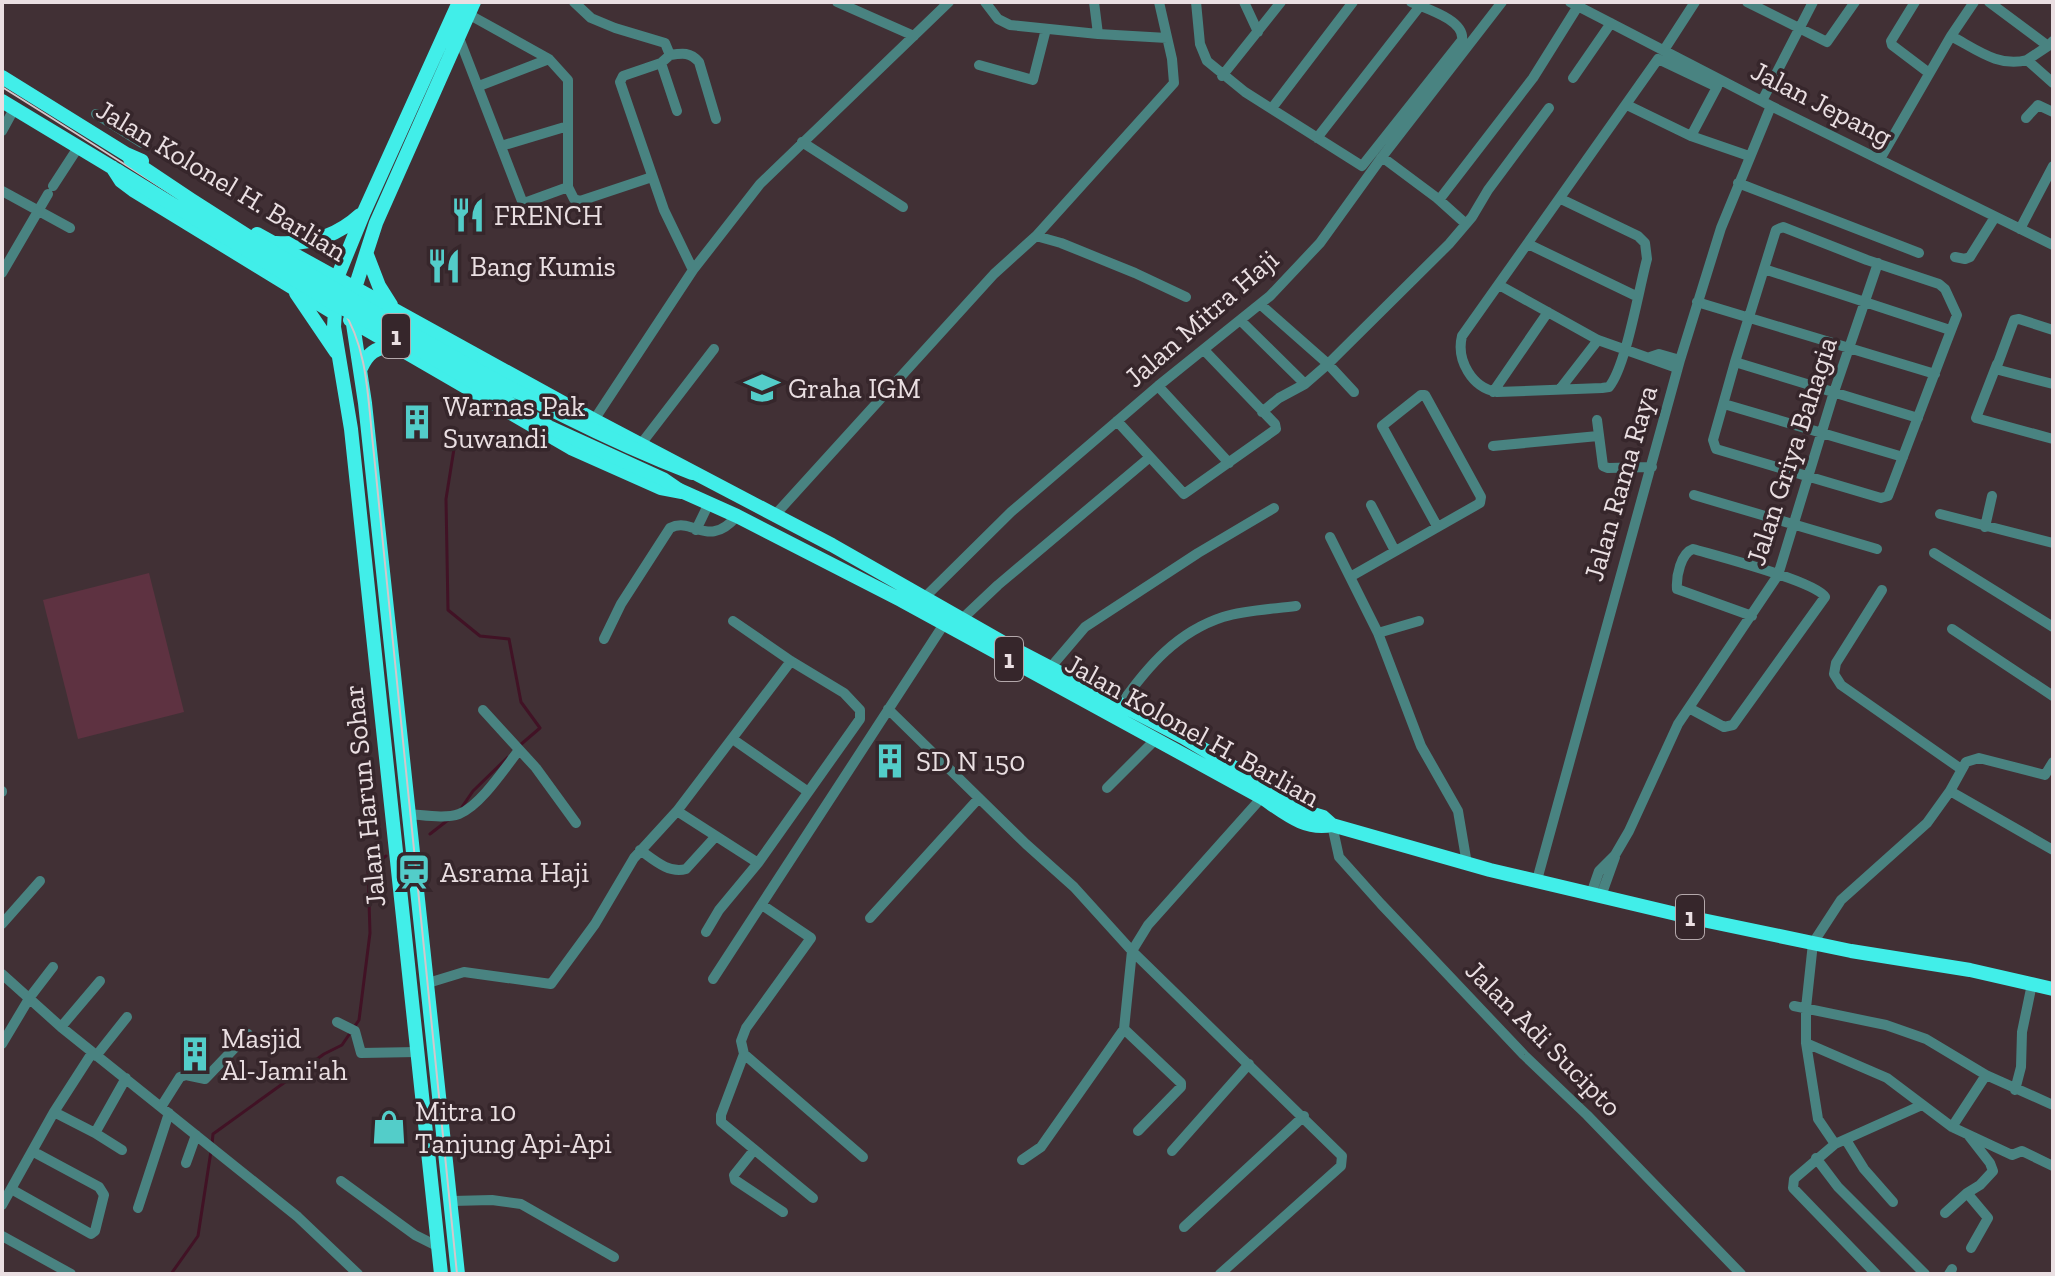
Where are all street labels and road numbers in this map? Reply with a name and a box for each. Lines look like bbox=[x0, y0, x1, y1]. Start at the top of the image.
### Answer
street label: Jalan Jepang bbox=[1746, 54, 1898, 153]
street label: Jalan Kolonel H. Barlian bbox=[91, 93, 353, 268]
street label: Jalan Mitra Haji bbox=[1118, 243, 1285, 394]
road number: 1 bbox=[382, 314, 410, 358]
street label: Jalan Griya Bahagia bbox=[1739, 332, 1844, 569]
street label: Jalan Rama Raya bbox=[1577, 381, 1664, 585]
road number: 1 bbox=[995, 637, 1023, 681]
street label: Jalan Kolonel H. Barlian bbox=[1060, 647, 1326, 814]
street label: Jalan Harun Sohar bbox=[336, 683, 393, 909]
road number: 1 bbox=[1676, 895, 1704, 939]
street label: Jalan Adi Sucipto bbox=[1459, 953, 1629, 1123]

